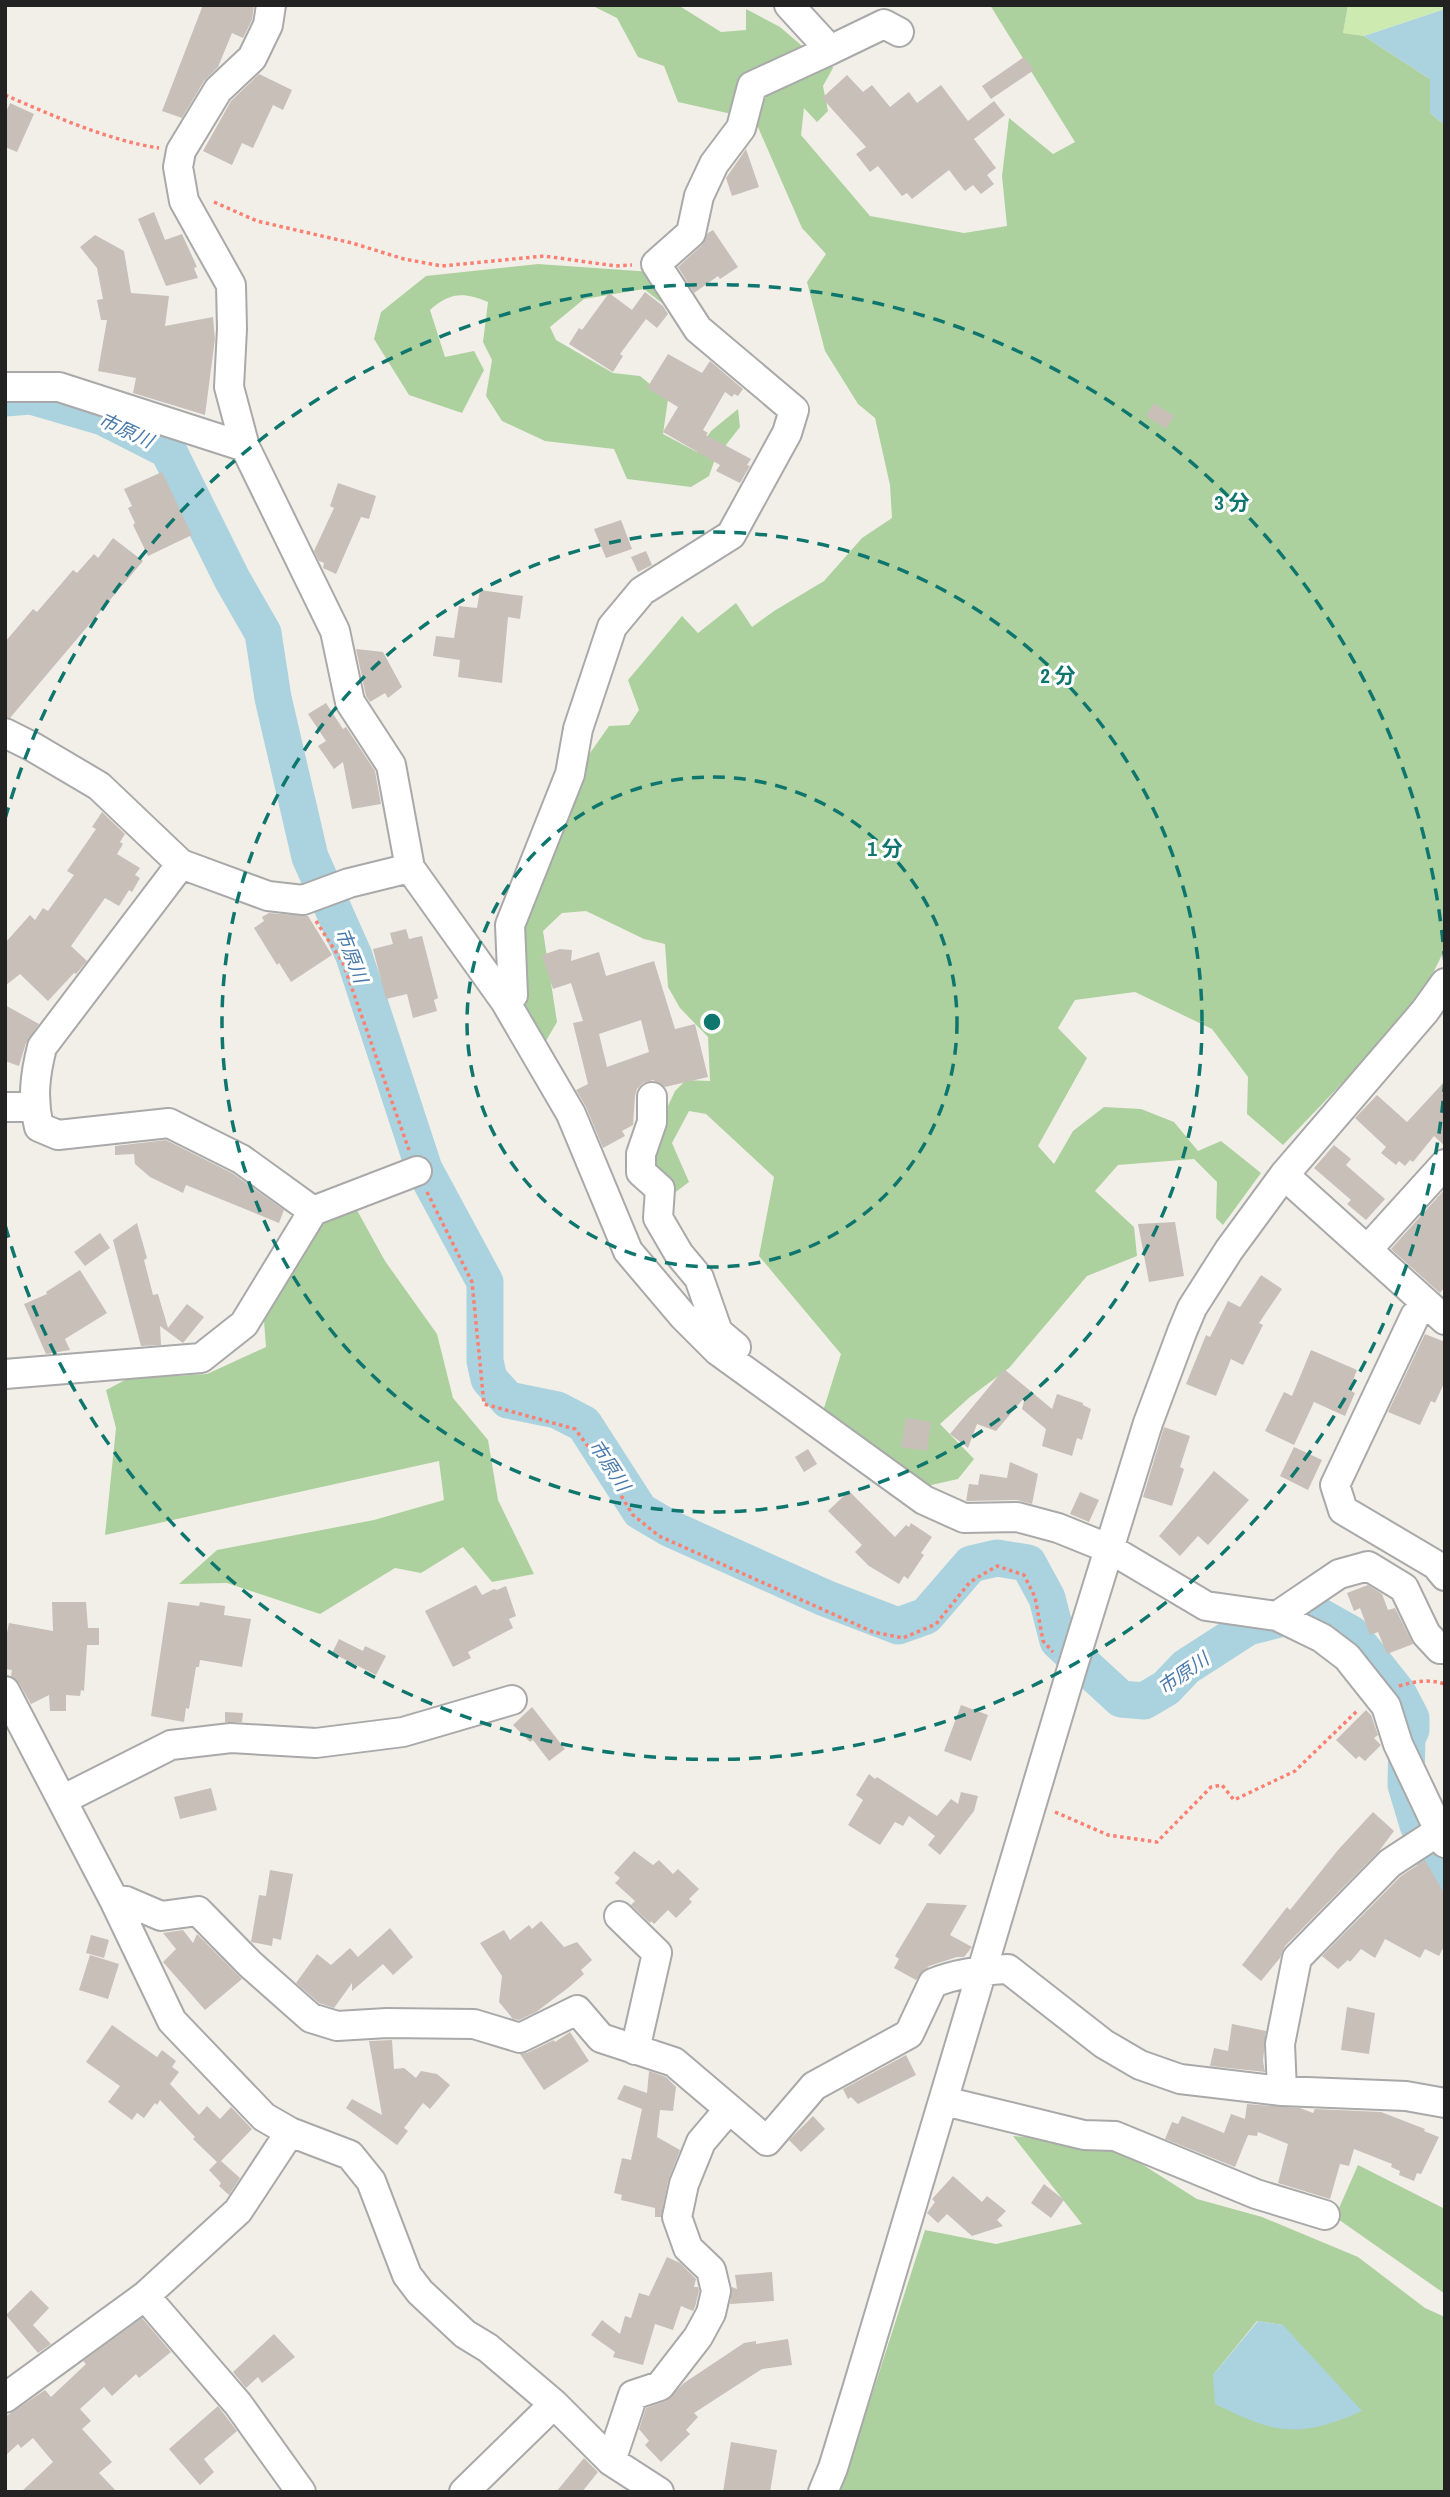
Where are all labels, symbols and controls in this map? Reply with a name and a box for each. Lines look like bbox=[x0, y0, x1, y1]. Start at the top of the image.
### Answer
water label: 市原川 bbox=[95, 406, 159, 455]
text: 3 分 bbox=[1214, 488, 1250, 517]
text: 2 分 bbox=[1040, 661, 1076, 690]
text: 1 分 bbox=[867, 834, 903, 863]
water label: 市原川 bbox=[330, 924, 375, 988]
centre of rings bbox=[700, 1010, 724, 1034]
water label: 市原川 bbox=[584, 1434, 638, 1498]
water label: 市原川 bbox=[1152, 1645, 1215, 1700]

